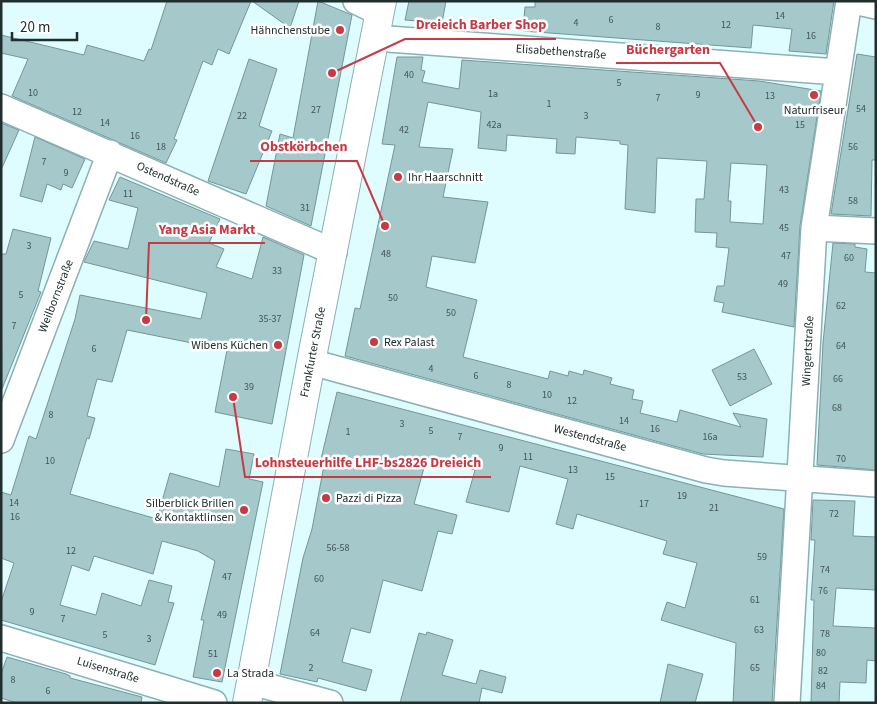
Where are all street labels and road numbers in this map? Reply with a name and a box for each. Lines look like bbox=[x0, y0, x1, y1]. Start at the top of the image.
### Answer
street label: Elisabethenstraße bbox=[515, 40, 607, 64]
street label: Ostendstraße bbox=[134, 158, 202, 201]
street label: Weilbornstraße bbox=[34, 257, 78, 335]
street label: Frankfurter Straße bbox=[296, 305, 330, 399]
street label: Wingertstraße bbox=[798, 315, 818, 387]
street label: Westendstraße bbox=[552, 420, 628, 456]
street label: Luisenstraße bbox=[75, 652, 141, 688]

